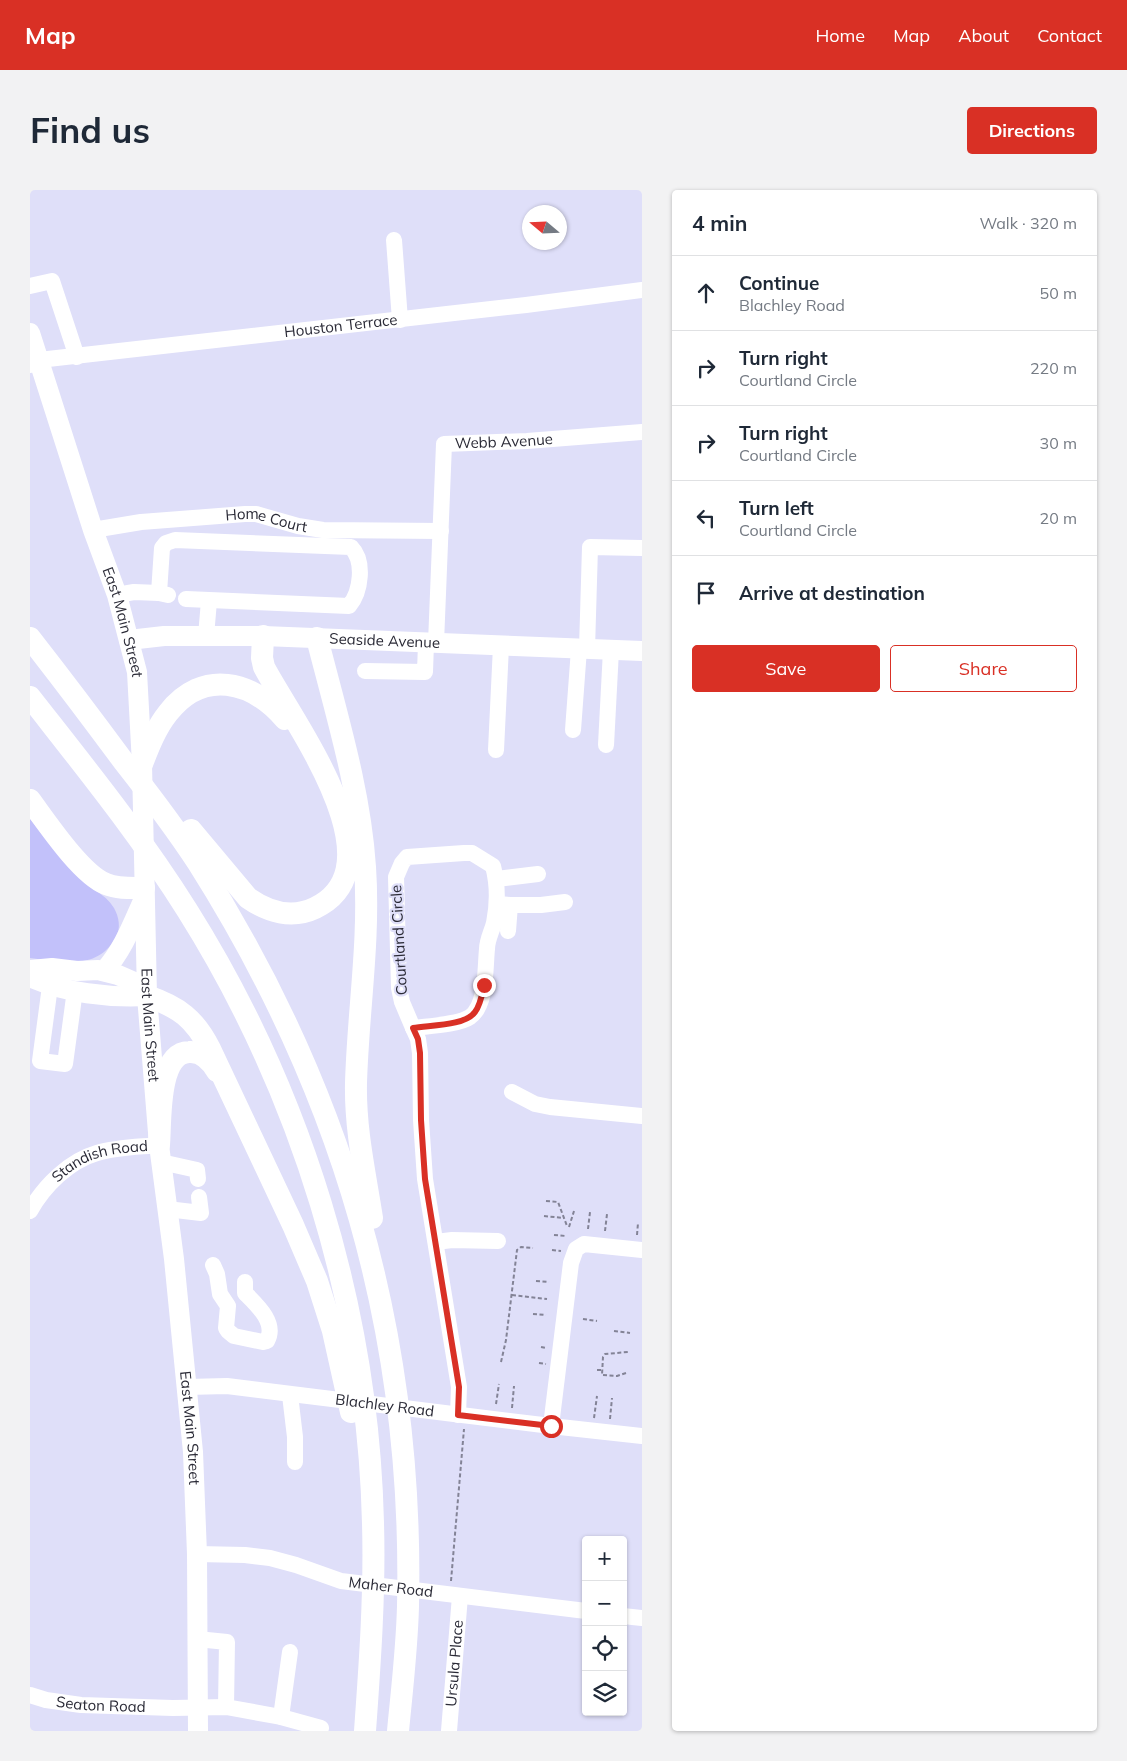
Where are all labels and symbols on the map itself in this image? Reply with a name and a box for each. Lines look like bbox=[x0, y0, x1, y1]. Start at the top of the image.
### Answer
north arrow bbox=[522, 205, 567, 250]
street label: Houston Terrace bbox=[283, 310, 398, 341]
street label: Webb Avenue bbox=[454, 429, 554, 453]
street label: Home Court bbox=[225, 504, 309, 536]
street label: East Main Street bbox=[98, 564, 147, 678]
street label: Seaside Avenue bbox=[329, 629, 441, 652]
street label: Courtland Circle bbox=[386, 884, 411, 996]
street label: East Main Street bbox=[137, 968, 164, 1083]
route end bbox=[473, 974, 496, 997]
street label: Standish Road bbox=[47, 1136, 149, 1186]
street label: East Main Street bbox=[176, 1370, 204, 1485]
street label: Blachley Road bbox=[334, 1389, 435, 1421]
route start bbox=[540, 1415, 563, 1438]
street label: Maher Road bbox=[347, 1572, 434, 1601]
street label: Ursula Place bbox=[441, 1619, 467, 1707]
street label: Seaton Road bbox=[55, 1692, 146, 1716]

